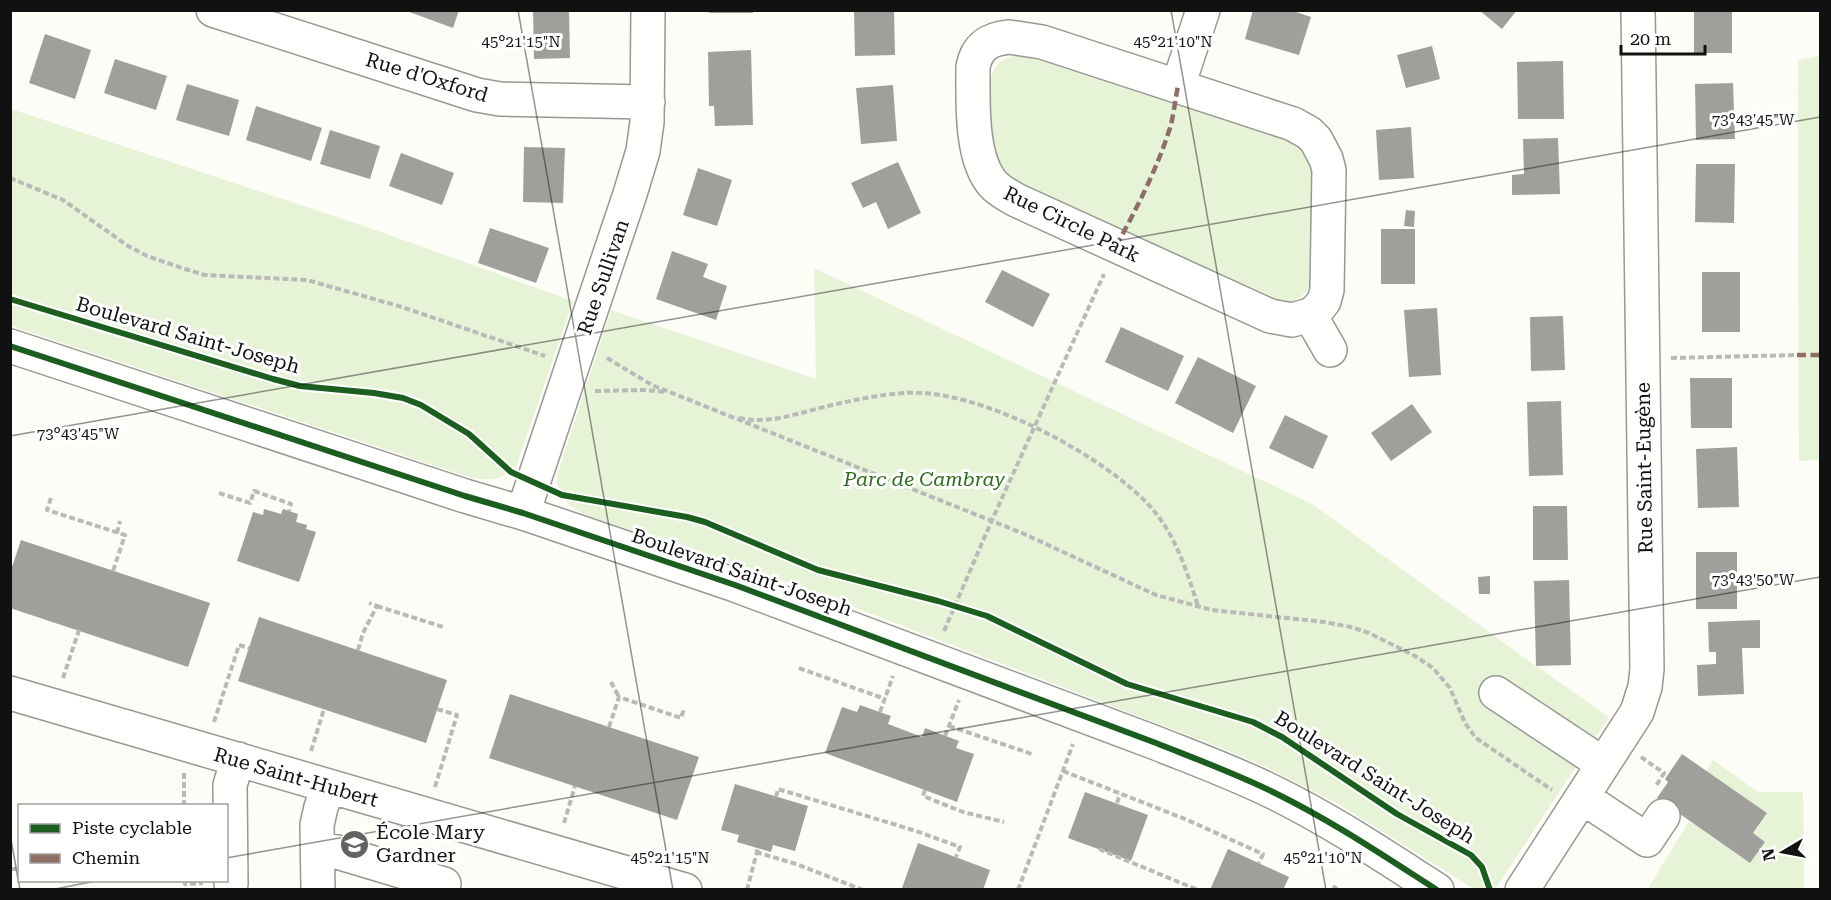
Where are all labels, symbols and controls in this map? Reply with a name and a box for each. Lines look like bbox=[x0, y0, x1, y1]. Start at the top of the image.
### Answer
scale bar bbox=[1621, 18, 1705, 56]
text: 20 m bbox=[1630, 28, 1671, 49]
text: 45°21'15"N bbox=[481, 33, 561, 51]
text: 45°21'10"N bbox=[1133, 33, 1213, 51]
street label: Rue d'Oxford bbox=[363, 47, 491, 107]
text: 73°43'45"W bbox=[1712, 111, 1795, 129]
street label: Rue Circle Park bbox=[1000, 181, 1144, 267]
street label: Rue Sullivan bbox=[572, 216, 634, 338]
street label: Boulevard Saint-Joseph bbox=[73, 292, 303, 378]
street label: Rue Saint-Eugène bbox=[1631, 382, 1657, 554]
text: 73°43'45"W bbox=[37, 425, 120, 443]
park label: Parc de Cambray bbox=[842, 467, 1005, 491]
street label: Boulevard Saint-Joseph bbox=[629, 523, 855, 621]
text: 73°43'50"W bbox=[1712, 571, 1795, 589]
street label: Boulevard Saint-Joseph bbox=[1270, 705, 1480, 849]
street label: Rue Saint-Hubert bbox=[211, 742, 381, 812]
legend bbox=[18, 804, 228, 882]
text: Piste cyclable bbox=[72, 817, 192, 838]
place label: École Mary Gardner bbox=[376, 820, 485, 867]
north arrow bbox=[1753, 822, 1813, 882]
school or university icon: École Mary Gardner bbox=[339, 828, 371, 860]
text: Chemin bbox=[72, 847, 141, 868]
text: N bbox=[1758, 847, 1779, 862]
text: 45°21'15"N bbox=[630, 849, 710, 867]
text: 45°21'10"N bbox=[1283, 849, 1363, 867]

